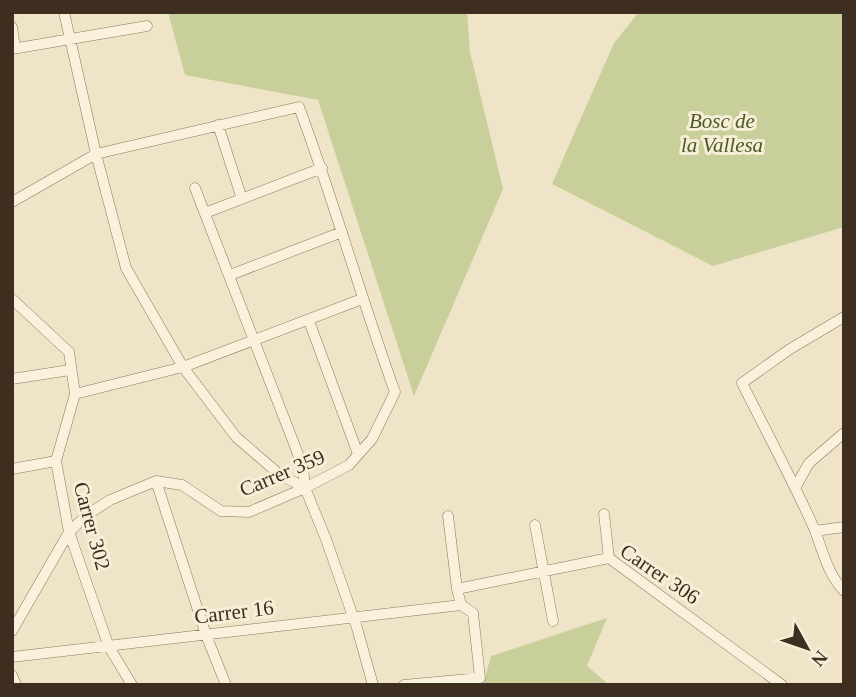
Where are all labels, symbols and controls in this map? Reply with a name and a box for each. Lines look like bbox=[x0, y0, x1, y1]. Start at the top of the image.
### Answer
park label: Bosc de la Vallesa bbox=[681, 109, 763, 157]
street label: Carrer 359 bbox=[236, 444, 328, 502]
street label: Carrer 302 bbox=[69, 479, 115, 573]
street label: Carrer 306 bbox=[616, 539, 704, 609]
street label: Carrer 16 bbox=[193, 595, 275, 629]
north arrow bbox=[772, 613, 842, 683]
text: N bbox=[807, 647, 832, 671]

